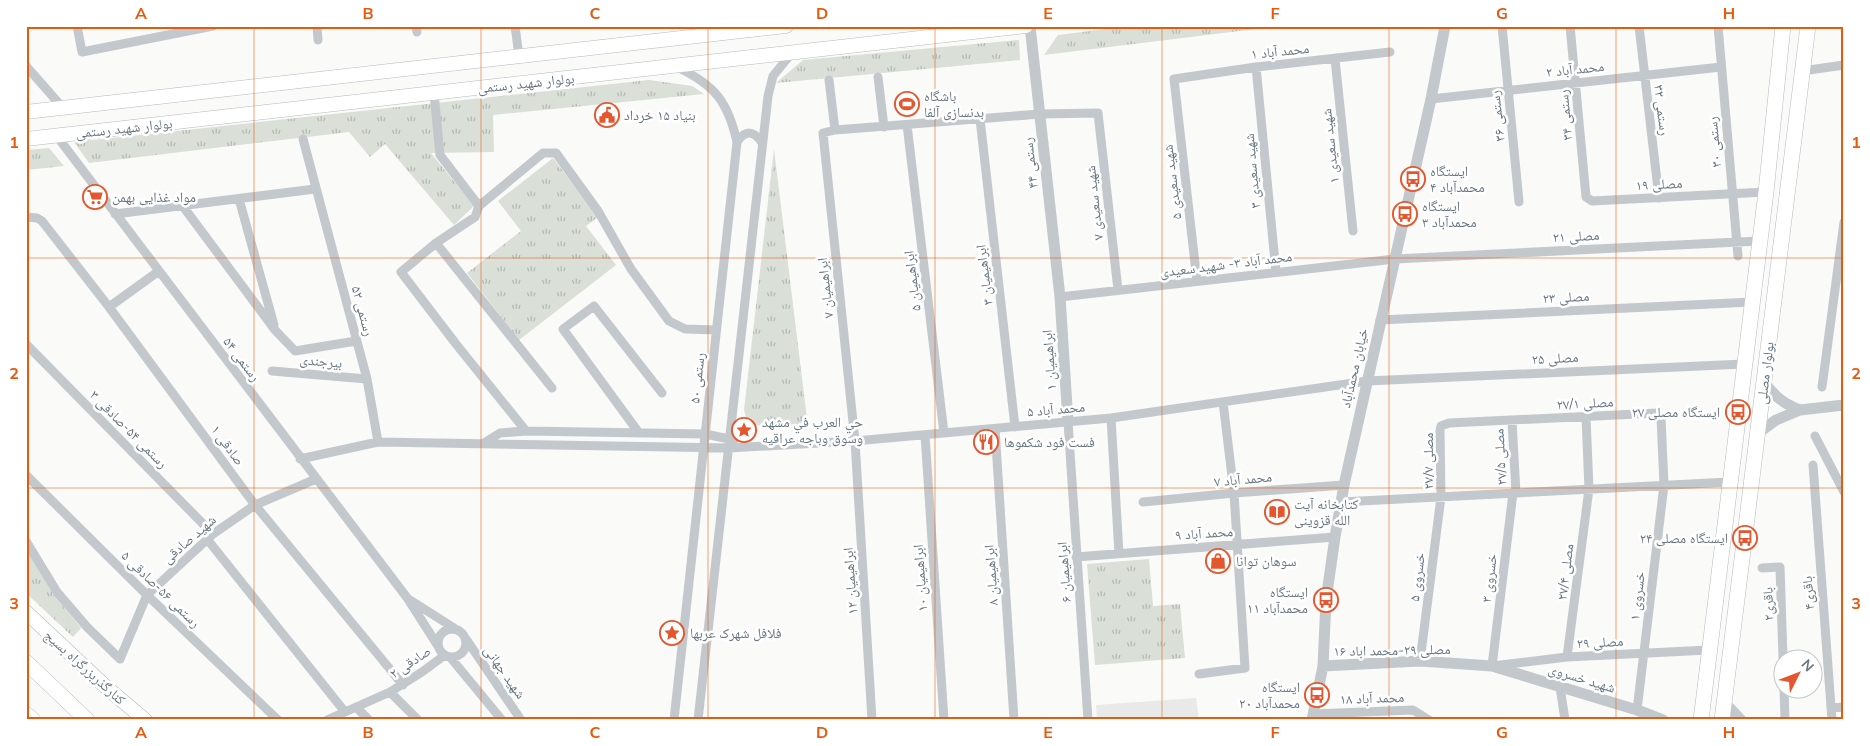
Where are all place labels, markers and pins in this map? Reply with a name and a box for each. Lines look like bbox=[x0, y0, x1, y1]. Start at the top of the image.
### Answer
place label: باشگاه بدنسازی آلفا bbox=[924, 87, 984, 121]
sports icon: باشگاه بدنسازی آلفا bbox=[894, 91, 920, 117]
public building icon: بنیاد ۱۵ خرداد bbox=[594, 102, 620, 128]
place label: بنیاد ۱۵ خرداد bbox=[624, 106, 696, 124]
place label: ایستگاه محمدآباد ۴ bbox=[1430, 162, 1485, 196]
bus stop icon: ایستگاه محمدآباد ۴ bbox=[1400, 166, 1426, 192]
supermarket icon: مواد غذایی بهمن bbox=[82, 184, 108, 210]
place label: مواد غذایی بهمن bbox=[112, 188, 196, 206]
place label: ایستگاه محمدآباد ۳ bbox=[1422, 197, 1477, 231]
bus stop icon: ایستگاه محمدآباد ۳ bbox=[1392, 201, 1418, 227]
bus stop icon: ایستگاه مصلی ۲۷ bbox=[1725, 399, 1751, 425]
place label: ایستگاه مصلی ۲۷ bbox=[1632, 403, 1720, 421]
place label: حي العرب في مشهد وسوق وباجه عراقيه bbox=[762, 413, 863, 447]
place icon: حي العرب في مشهد وسوق وباجه عراقيه bbox=[731, 417, 757, 443]
restaurant icon: فست فود شکموها bbox=[973, 429, 999, 455]
place label: فست فود شکموها bbox=[1004, 433, 1095, 451]
place label: کتابخانه آیت الله قزوینی bbox=[1294, 495, 1359, 529]
library icon: کتابخانه آیت الله قزوینی bbox=[1264, 499, 1290, 525]
bus stop icon: ایستگاه مصلی ۲۴ bbox=[1732, 525, 1758, 551]
place label: ایستگاه مصلی ۲۴ bbox=[1640, 529, 1728, 547]
shop icon: سوهان توانا bbox=[1205, 548, 1231, 574]
place label: سوهان توانا bbox=[1236, 552, 1296, 570]
place label: ایستگاه محمدآباد ۱۱ bbox=[1247, 583, 1308, 617]
bus stop icon: ایستگاه محمدآباد ۱۱ bbox=[1313, 587, 1339, 613]
place icon: فلافل شهرک عربها bbox=[659, 620, 685, 646]
place label: فلافل شهرک عربها bbox=[690, 624, 782, 642]
place label: ایستگاه محمدآباد ۲۰ bbox=[1239, 678, 1300, 712]
bus stop icon: ایستگاه محمدآباد ۲۰ bbox=[1304, 682, 1330, 708]

